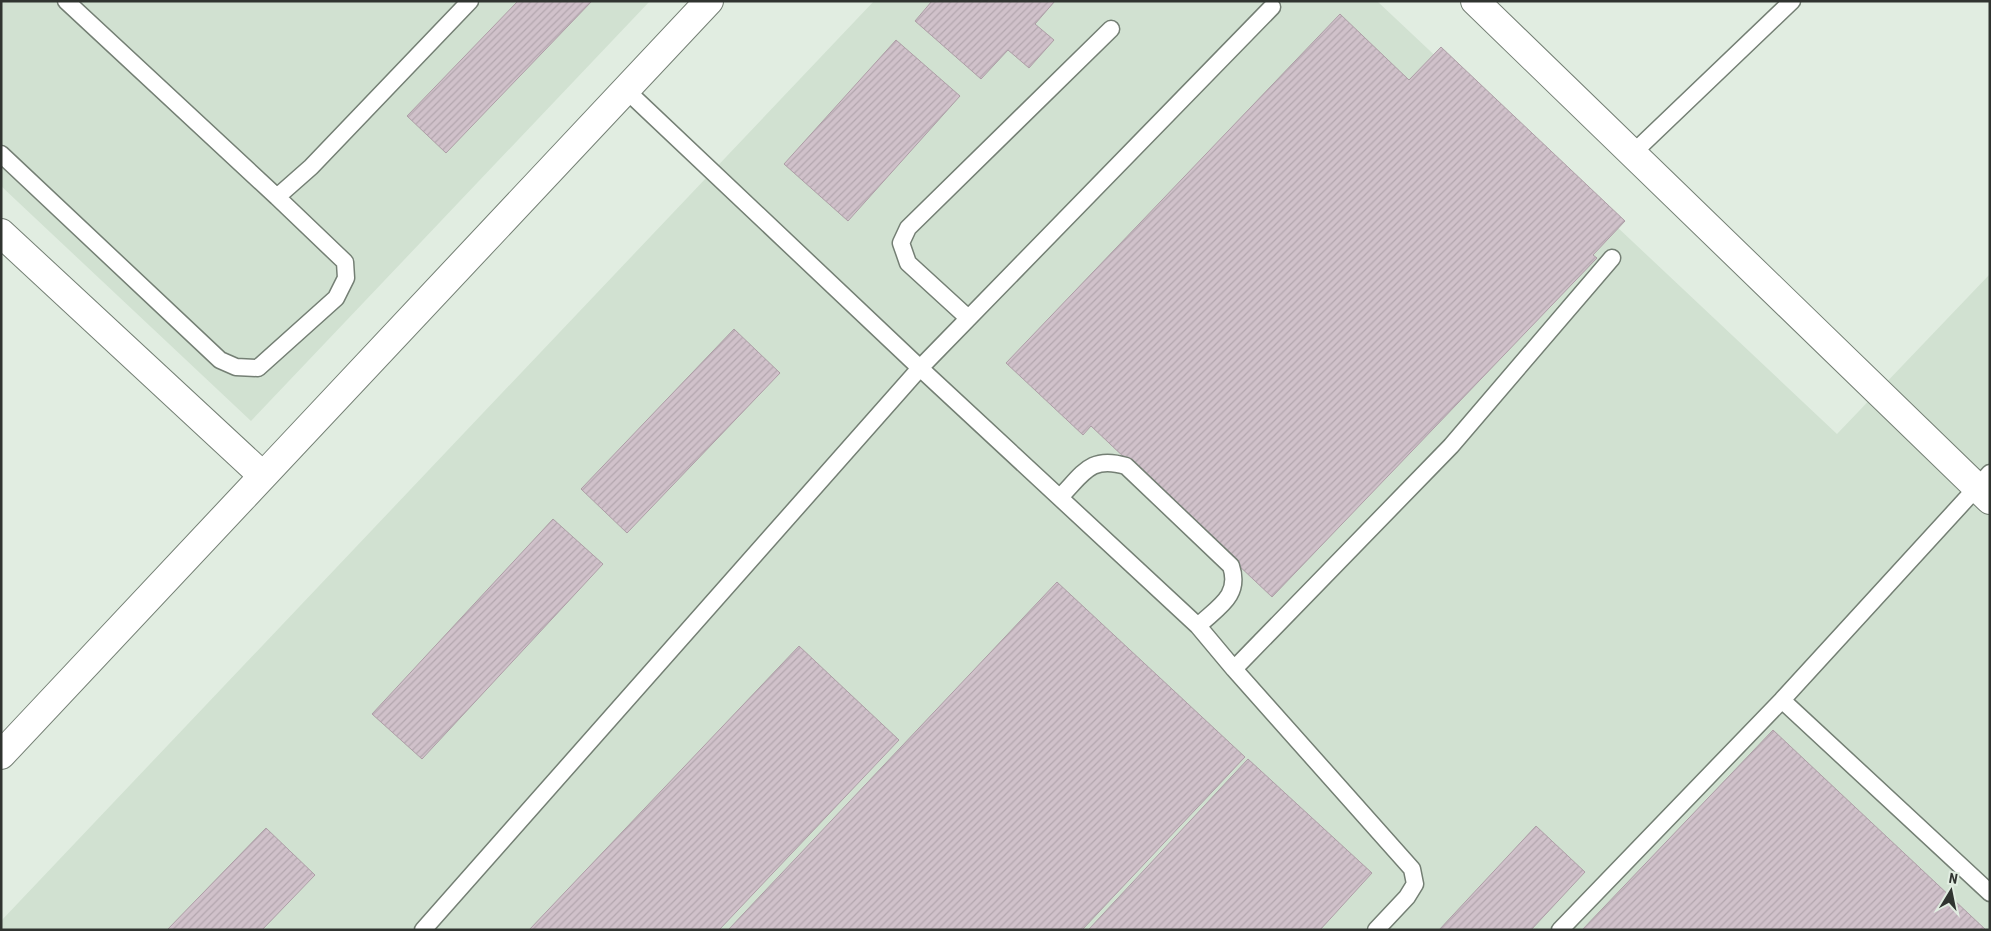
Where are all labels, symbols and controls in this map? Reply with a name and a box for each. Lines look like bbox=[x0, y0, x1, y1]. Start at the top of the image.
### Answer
north arrow bbox=[1926, 866, 1976, 916]
text: N bbox=[1948, 870, 1959, 887]

